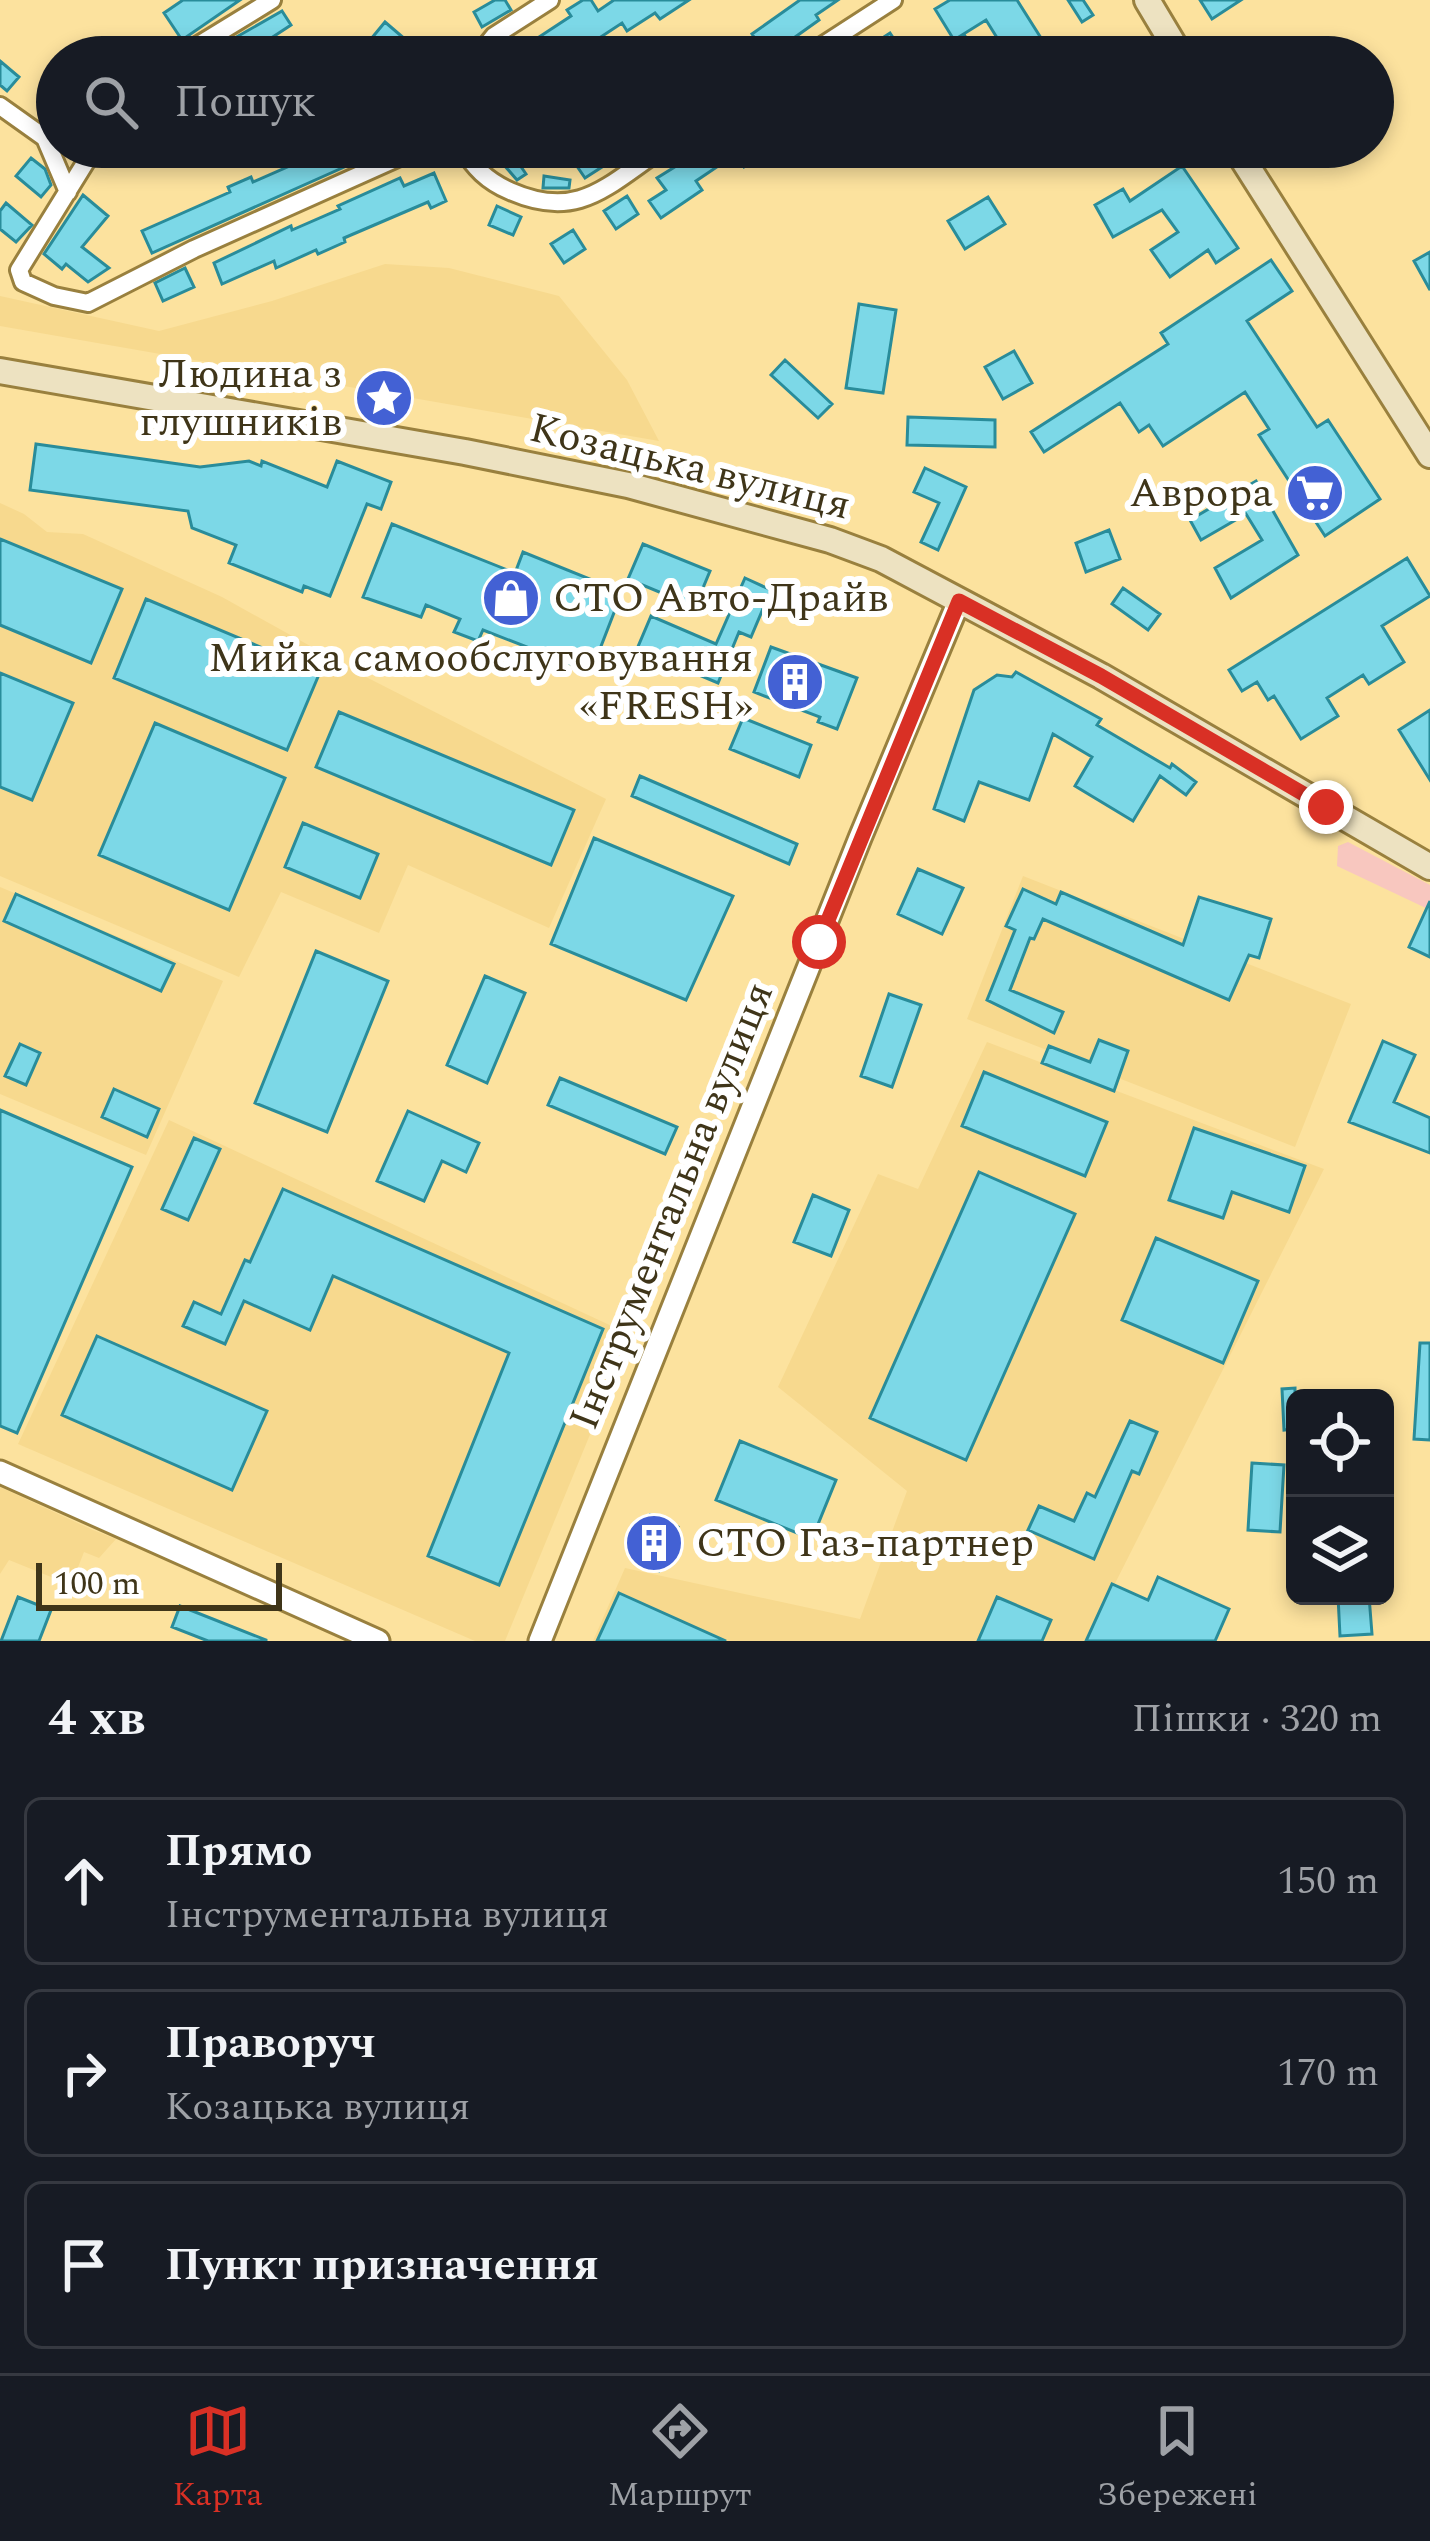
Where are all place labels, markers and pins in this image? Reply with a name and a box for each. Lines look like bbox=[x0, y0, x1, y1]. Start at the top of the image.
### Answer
place label: Людина з глушників bbox=[140, 343, 342, 454]
place icon: Людина з глушників bbox=[353, 367, 415, 429]
place label: Аврора bbox=[1129, 462, 1273, 525]
supermarket icon: Аврора bbox=[1284, 462, 1346, 524]
shop icon: СТО Авто-Драйв bbox=[480, 567, 542, 629]
place label: СТО Авто-Драйв bbox=[553, 567, 888, 630]
place label: Мийка самообслуговування «FRESH» bbox=[208, 627, 753, 738]
building icon: Мийка самообслуговування «FRESH» bbox=[764, 651, 826, 713]
building icon: СТО Газ-партнер bbox=[623, 1512, 685, 1574]
place label: СТО Газ-партнер bbox=[696, 1512, 1034, 1575]

